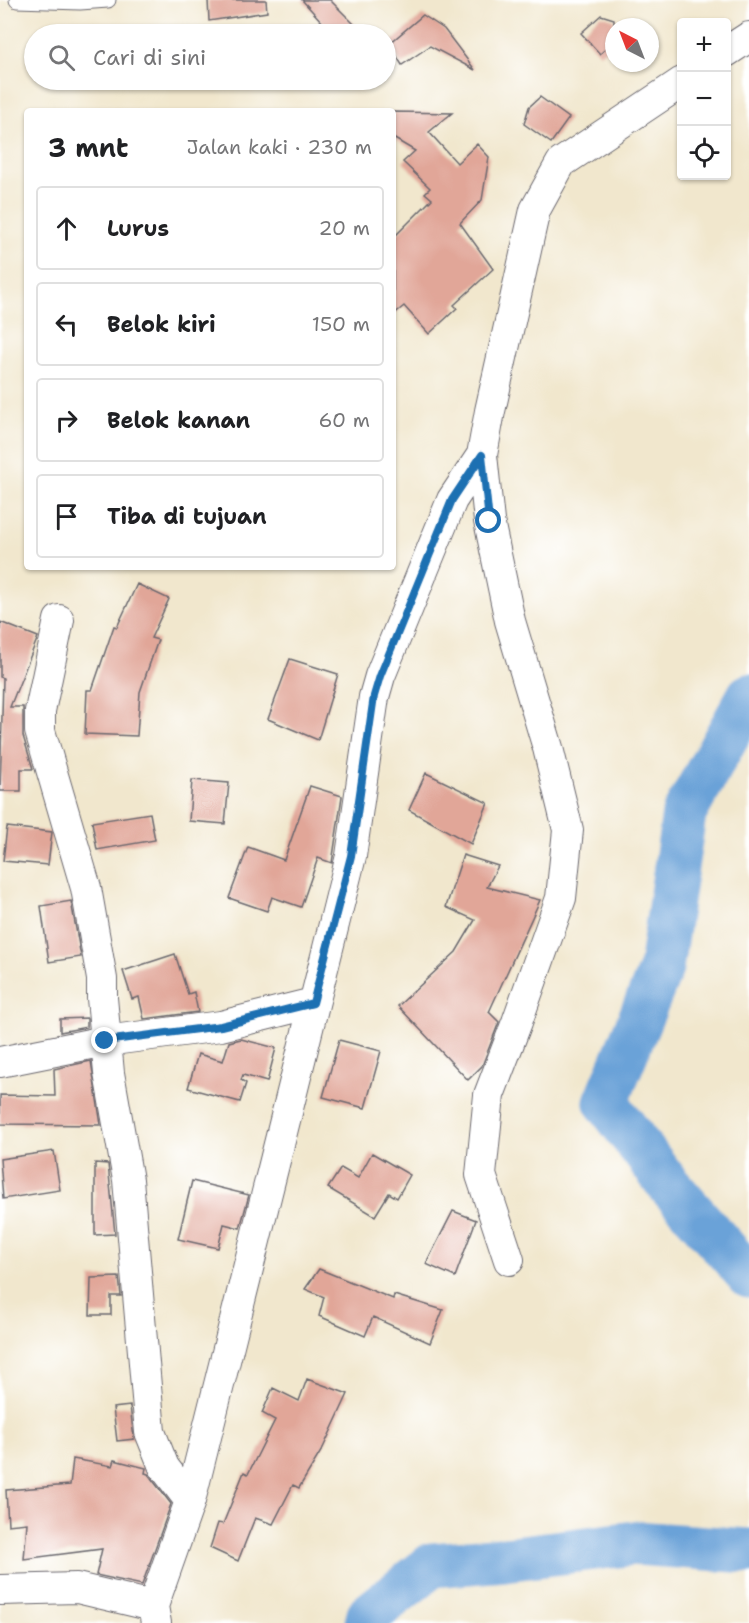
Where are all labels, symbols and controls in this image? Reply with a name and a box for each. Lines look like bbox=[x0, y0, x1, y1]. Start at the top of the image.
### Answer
north arrow bbox=[605, 18, 659, 72]
map controls bbox=[677, 18, 731, 180]
button: + bbox=[677, 18, 731, 72]
search box bbox=[24, 24, 396, 90]
icon: search bbox=[45, 41, 78, 74]
text: Cari di sini bbox=[93, 43, 206, 72]
button: − bbox=[677, 72, 731, 126]
button: locate bbox=[677, 126, 731, 180]
text: 3 mnt bbox=[48, 130, 128, 165]
text: Jalan kaki · 230 m bbox=[186, 134, 372, 160]
icon: ahead bbox=[50, 212, 83, 245]
text: Lurus bbox=[107, 214, 169, 243]
text: 20 m bbox=[319, 215, 370, 241]
icon: left bbox=[50, 308, 83, 341]
text: Belok kiri bbox=[107, 310, 216, 339]
text: 150 m bbox=[312, 311, 370, 337]
icon: right bbox=[50, 404, 83, 437]
text: Belok kanan bbox=[107, 406, 250, 435]
text: 60 m bbox=[318, 407, 370, 433]
icon: arrive bbox=[50, 500, 83, 533]
text: Tiba di tujuan bbox=[107, 502, 267, 531]
route start bbox=[475, 507, 501, 533]
route end bbox=[91, 1027, 117, 1053]

